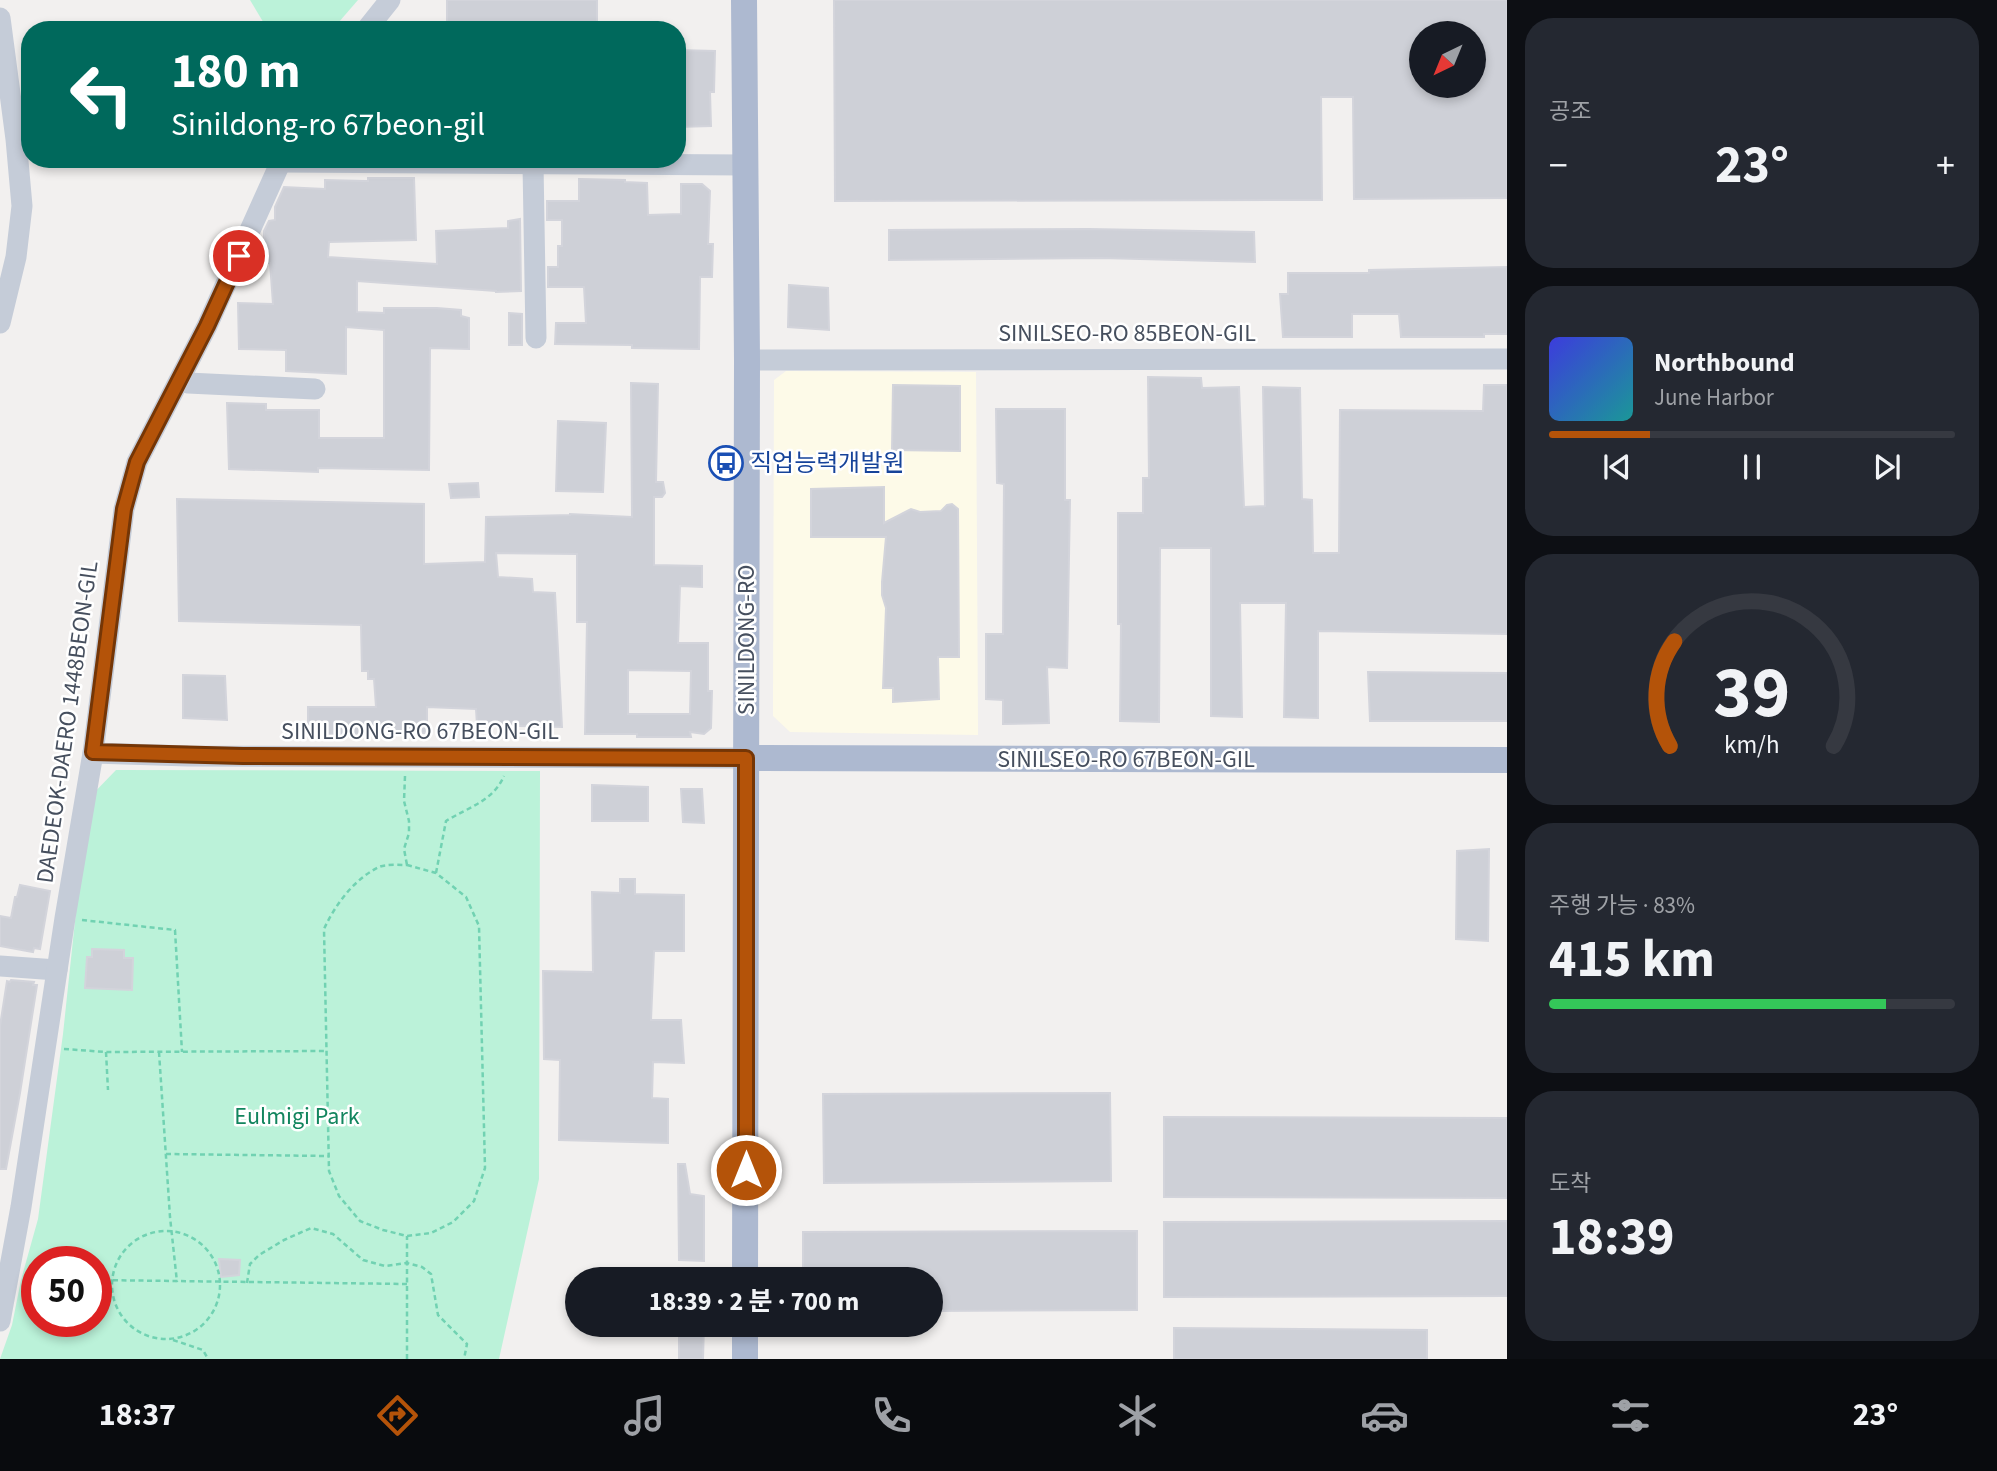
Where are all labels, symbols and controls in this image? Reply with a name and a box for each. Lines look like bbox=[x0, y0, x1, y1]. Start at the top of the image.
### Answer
north arrow bbox=[1409, 21, 1486, 98]
map controls bbox=[1409, 21, 1486, 98]
text: 180 m bbox=[171, 37, 300, 107]
icon: left bbox=[56, 49, 147, 140]
text: 공조 bbox=[1549, 95, 1591, 128]
text: Sinildong-ro 67beon-gil bbox=[171, 102, 485, 148]
text: 23° bbox=[1715, 129, 1789, 203]
text: − bbox=[1549, 139, 1568, 193]
text: + bbox=[1936, 139, 1955, 193]
pin bbox=[209, 226, 269, 286]
icon: arrive bbox=[220, 237, 258, 275]
street label: SINILSEO-RO 85BEON-GIL bbox=[998, 316, 1256, 351]
text: Northbound bbox=[1654, 344, 1795, 381]
text: June Harbor bbox=[1654, 381, 1774, 414]
bus stop icon: 직업능력개발원 bbox=[707, 444, 745, 482]
place label: 직업능력개발원 bbox=[750, 446, 905, 481]
icon: previous bbox=[1598, 448, 1636, 486]
icon: pause bbox=[1733, 448, 1771, 486]
icon: next bbox=[1868, 448, 1906, 486]
street label: DAEDEOK-DAERO 1448BEON-GIL bbox=[28, 558, 107, 885]
street label: SINILDONG-RO bbox=[729, 565, 764, 715]
text: 39 bbox=[1714, 641, 1790, 745]
street label: SINILDONG-RO 67BEON-GIL bbox=[281, 714, 559, 749]
text: km/h bbox=[1724, 726, 1780, 762]
street label: SINILSEO-RO 67BEON-GIL bbox=[997, 742, 1255, 777]
text: 주행 가능 · 83% bbox=[1549, 889, 1695, 922]
text: 415 km bbox=[1549, 923, 1715, 997]
park label: Eulmigi Park bbox=[234, 1099, 360, 1134]
position arrow bbox=[709, 1133, 783, 1207]
text: 도착 bbox=[1549, 1167, 1591, 1200]
text: 18:39 bbox=[1549, 1201, 1674, 1275]
speed limit sign: 50 bbox=[21, 1246, 112, 1337]
text: 18:39 · 2 분 · 700 m bbox=[649, 1283, 859, 1320]
icon: directions bbox=[373, 1391, 422, 1440]
icon: music bbox=[620, 1391, 669, 1440]
icon: phone bbox=[867, 1391, 916, 1440]
icon: climate bbox=[1113, 1391, 1162, 1440]
icon: car bbox=[1360, 1391, 1409, 1440]
icon: filters bbox=[1606, 1391, 1655, 1440]
text: 18:37 bbox=[99, 1392, 176, 1438]
text: 23° bbox=[1853, 1392, 1898, 1438]

